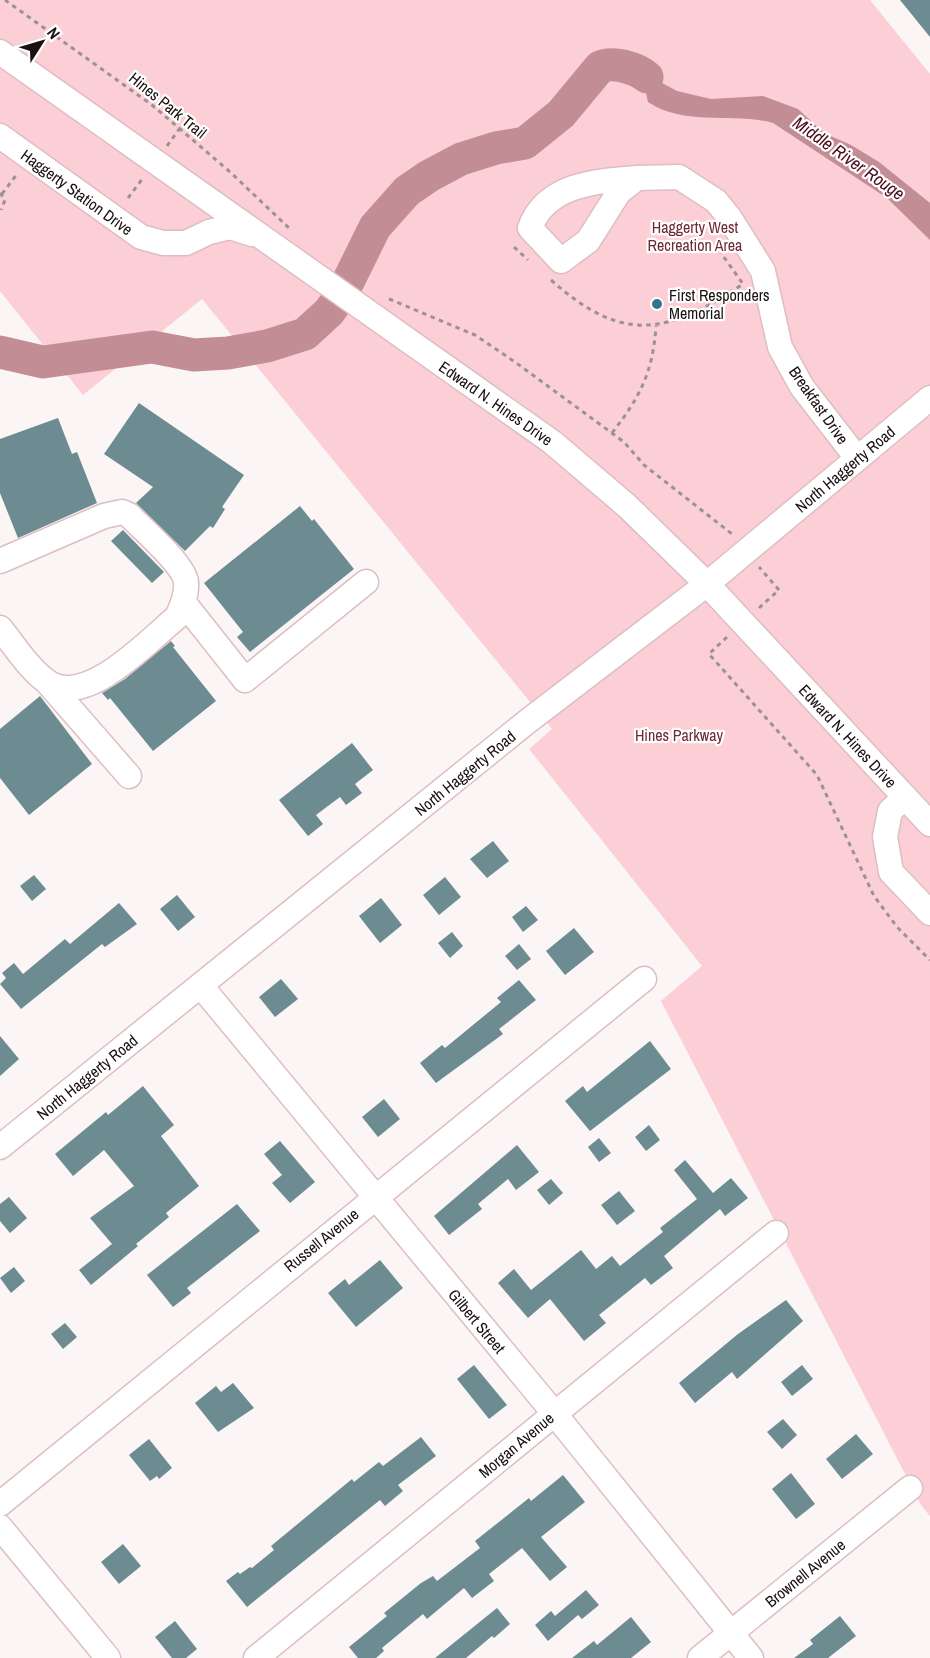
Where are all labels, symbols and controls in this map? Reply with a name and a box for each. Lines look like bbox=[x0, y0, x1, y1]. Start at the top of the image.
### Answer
north arrow bbox=[12, 12, 72, 72]
text: N bbox=[42, 23, 66, 43]
street label: Hines Park Trail bbox=[125, 67, 212, 143]
water label: Middle River Rouge bbox=[788, 110, 910, 206]
street label: Haggerty Station Drive bbox=[17, 144, 137, 240]
park label: Haggerty West Recreation Area bbox=[648, 216, 743, 256]
place label: First Responders Memorial bbox=[669, 284, 770, 324]
marker: First Responders Memorial bbox=[650, 297, 664, 311]
street label: Edward N. Hines Drive bbox=[435, 356, 557, 450]
street label: Breakfast Drive bbox=[784, 362, 854, 448]
street label: North Haggerty Road bbox=[790, 421, 900, 517]
street label: Edward N. Hines Drive bbox=[794, 679, 902, 793]
park label: Hines Parkway bbox=[635, 724, 724, 746]
street label: North Haggerty Road bbox=[410, 725, 520, 821]
street label: North Haggerty Road bbox=[32, 1029, 142, 1125]
street label: Russell Avenue bbox=[279, 1203, 363, 1277]
street label: Gilbert Street bbox=[443, 1284, 511, 1358]
street label: Morgan Avenue bbox=[474, 1407, 558, 1483]
street label: Brownell Avenue bbox=[760, 1534, 850, 1612]

